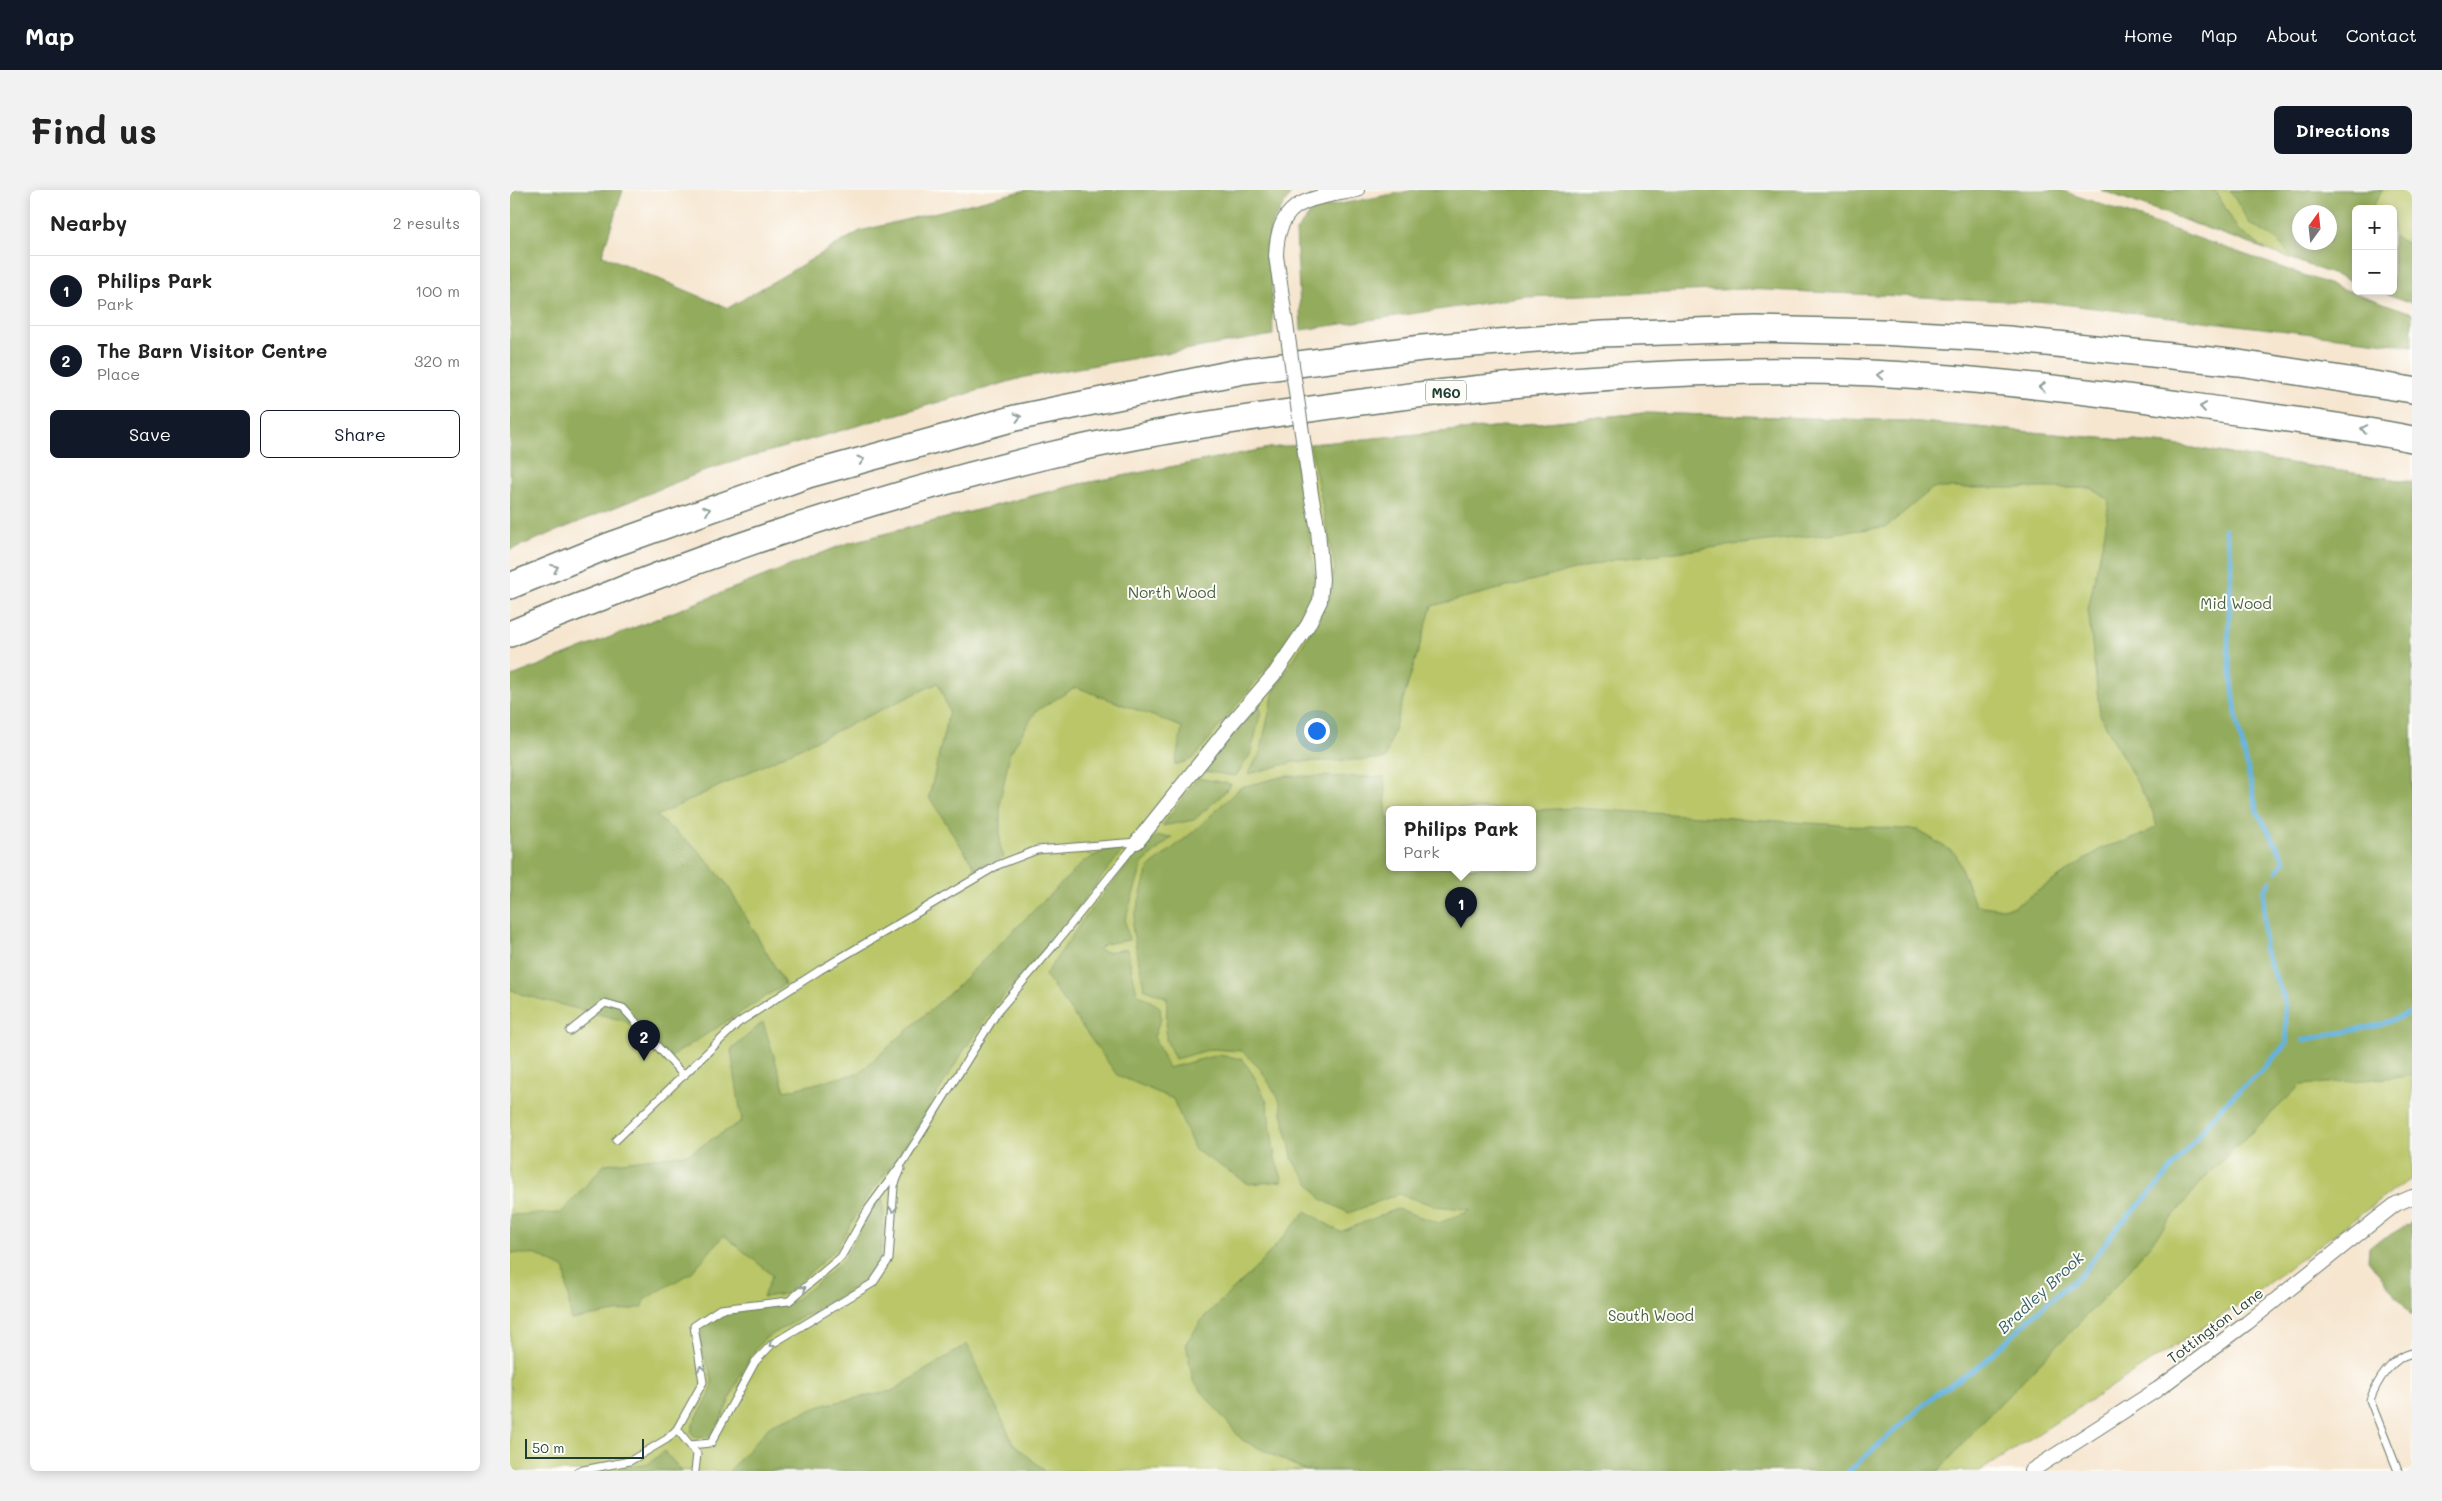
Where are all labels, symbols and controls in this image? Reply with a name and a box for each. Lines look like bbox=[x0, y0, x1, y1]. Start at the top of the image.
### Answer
text: Map bbox=[25, 20, 74, 51]
text: Home bbox=[2124, 23, 2173, 47]
text: Map bbox=[2201, 23, 2237, 47]
text: About bbox=[2265, 23, 2318, 47]
text: Contact bbox=[2346, 23, 2417, 47]
button: Directions bbox=[2274, 106, 2412, 154]
text: Find us bbox=[30, 107, 157, 153]
north arrow bbox=[2292, 205, 2337, 250]
map controls bbox=[2352, 205, 2397, 295]
button: + bbox=[2352, 205, 2397, 250]
text: Nearby bbox=[50, 209, 127, 236]
text: 2 results bbox=[393, 212, 460, 233]
button: − bbox=[2352, 250, 2397, 295]
text: Philips Park bbox=[97, 268, 212, 293]
text: 1 bbox=[62, 280, 70, 301]
text: 100 m bbox=[415, 280, 460, 301]
text: Park bbox=[97, 293, 133, 314]
text: The Barn Visitor Centre bbox=[97, 338, 327, 363]
text: 2 bbox=[62, 350, 70, 371]
text: 320 m bbox=[414, 350, 460, 371]
text: Place bbox=[97, 363, 140, 384]
one-way arrow bbox=[1876, 369, 1884, 380]
road number: M60 bbox=[1426, 380, 1466, 403]
one-way arrow bbox=[2038, 381, 2046, 392]
one-way arrow bbox=[2199, 402, 2207, 413]
button: Save bbox=[50, 410, 250, 458]
button: Share bbox=[260, 410, 460, 458]
one-way arrow bbox=[1014, 412, 1023, 423]
one-way arrow bbox=[2360, 425, 2369, 435]
one-way arrow bbox=[857, 455, 865, 465]
one-way arrow bbox=[702, 506, 711, 516]
one-way arrow bbox=[550, 563, 559, 574]
park label: North Wood bbox=[1128, 582, 1216, 602]
park label: Mid Wood bbox=[2200, 593, 2272, 613]
your location bbox=[1304, 718, 1330, 744]
popup bbox=[1386, 806, 1536, 871]
text: Philips Park bbox=[1403, 816, 1519, 841]
text: Park bbox=[1403, 841, 1440, 862]
pin: 1 bbox=[1445, 887, 1477, 928]
pin: 2 bbox=[628, 1020, 660, 1061]
one-way arrow bbox=[888, 1205, 899, 1213]
water label: Bradley Brook bbox=[1992, 1246, 2088, 1338]
street label: Tottington Lane bbox=[2163, 1282, 2267, 1368]
one-way arrow bbox=[798, 1286, 807, 1295]
park label: South Wood bbox=[1608, 1305, 1694, 1325]
one-way arrow bbox=[769, 1339, 778, 1347]
one-way arrow bbox=[696, 1365, 707, 1373]
scale bar bbox=[525, 1436, 644, 1459]
text: 50 m bbox=[532, 1438, 564, 1457]

